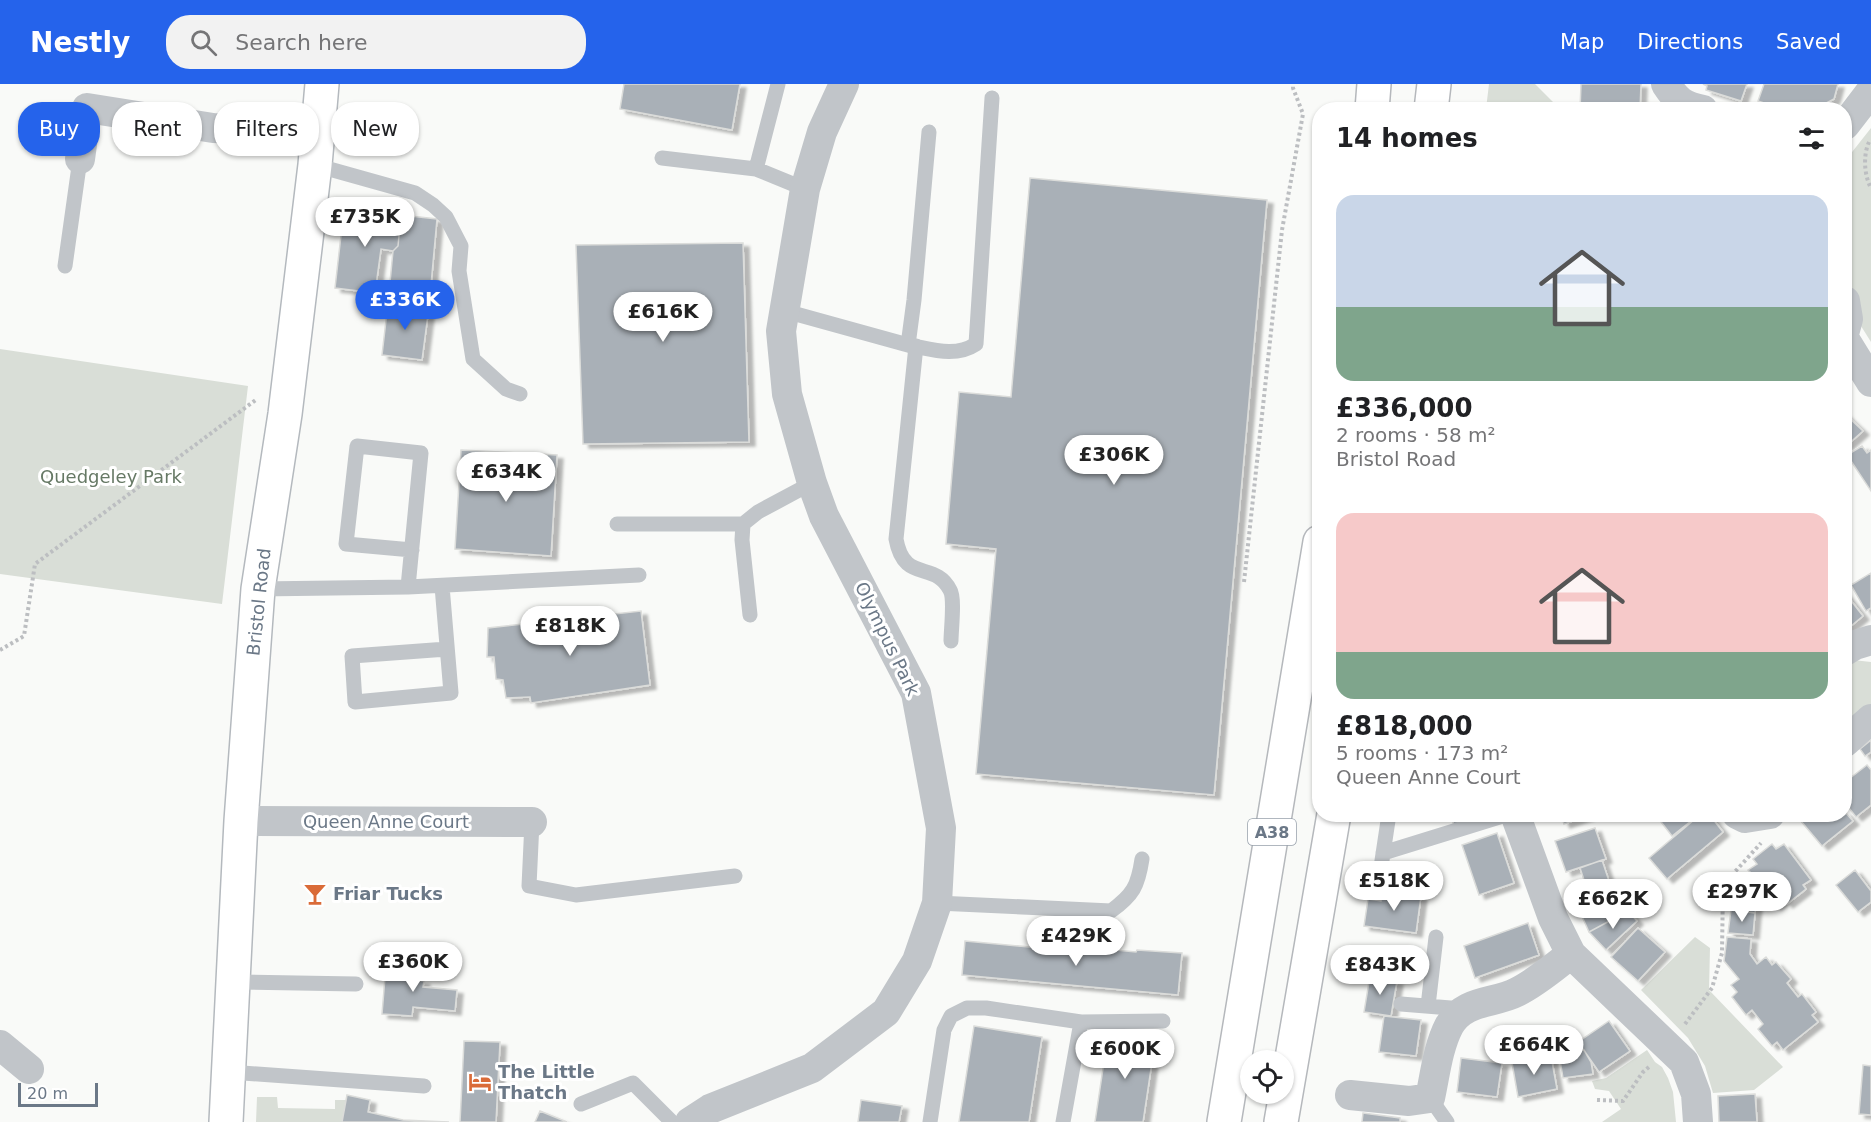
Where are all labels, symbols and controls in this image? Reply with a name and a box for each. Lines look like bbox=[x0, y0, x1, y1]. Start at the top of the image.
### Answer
search box bbox=[166, 15, 586, 69]
text: Nestly bbox=[30, 26, 130, 59]
icon: search bbox=[187, 26, 220, 59]
text: Search here bbox=[235, 30, 367, 55]
text: Map bbox=[1560, 30, 1604, 54]
text: Directions bbox=[1637, 30, 1743, 54]
text: Saved bbox=[1776, 30, 1841, 54]
chip: Buy bbox=[18, 102, 100, 156]
chip: Rent bbox=[112, 102, 202, 156]
chip: Filters bbox=[214, 102, 319, 156]
chip: New bbox=[331, 102, 419, 156]
icon: filters bbox=[1795, 122, 1828, 155]
text: 14 homes bbox=[1336, 123, 1478, 153]
pin: £735K bbox=[323, 197, 407, 248]
text: £735K bbox=[329, 204, 401, 228]
icon: home bbox=[1528, 234, 1636, 342]
pin: £336K bbox=[363, 280, 447, 331]
text: £336K bbox=[369, 287, 441, 311]
pin: £616K bbox=[621, 292, 705, 343]
text: £616K bbox=[627, 299, 699, 323]
text: £336,000 bbox=[1336, 393, 1473, 423]
text: 2 rooms · 58 m² bbox=[1336, 423, 1496, 447]
pin: £306K bbox=[1072, 435, 1156, 486]
text: £306K bbox=[1078, 442, 1150, 466]
text: Bristol Road bbox=[1336, 447, 1456, 471]
pin: £634K bbox=[464, 452, 548, 503]
text: £634K bbox=[470, 459, 542, 483]
park label: Quedgeley Park bbox=[40, 466, 183, 487]
street label: Bristol Road bbox=[242, 547, 275, 657]
icon: home bbox=[1528, 552, 1636, 660]
street label: Olympus Park bbox=[851, 578, 924, 700]
pin: £818K bbox=[528, 606, 612, 657]
text: £818K bbox=[534, 613, 606, 637]
text: £818,000 bbox=[1336, 711, 1473, 741]
text: 5 rooms · 173 m² bbox=[1336, 741, 1508, 765]
text: Queen Anne Court bbox=[1336, 765, 1521, 789]
street label: Queen Anne Court bbox=[303, 811, 469, 832]
road number: A38 bbox=[1248, 819, 1296, 845]
pin: £518K bbox=[1352, 861, 1436, 912]
text: £518K bbox=[1358, 868, 1430, 892]
pin: £297K bbox=[1700, 872, 1784, 923]
pin: £662K bbox=[1571, 879, 1655, 930]
text: £297K bbox=[1706, 879, 1778, 903]
bar icon: Friar Tucks bbox=[302, 881, 328, 907]
place label: Friar Tucks bbox=[333, 883, 443, 904]
text: £662K bbox=[1577, 886, 1649, 910]
pin: £429K bbox=[1034, 916, 1118, 967]
text: £429K bbox=[1040, 923, 1112, 947]
pin: £360K bbox=[371, 942, 455, 993]
pin: £843K bbox=[1338, 945, 1422, 996]
text: £360K bbox=[377, 949, 449, 973]
text: £843K bbox=[1344, 952, 1416, 976]
pin: £664K bbox=[1492, 1025, 1576, 1076]
pin: £600K bbox=[1083, 1029, 1167, 1080]
text: £664K bbox=[1498, 1032, 1570, 1056]
text: £600K bbox=[1089, 1036, 1161, 1060]
map controls bbox=[1240, 1050, 1294, 1104]
button: locate bbox=[1240, 1050, 1294, 1104]
place label: The Little Thatch bbox=[498, 1061, 595, 1103]
hotel icon: The Little Thatch bbox=[467, 1069, 493, 1095]
scale bar bbox=[18, 1080, 98, 1108]
text: 20 m bbox=[27, 1084, 68, 1103]

